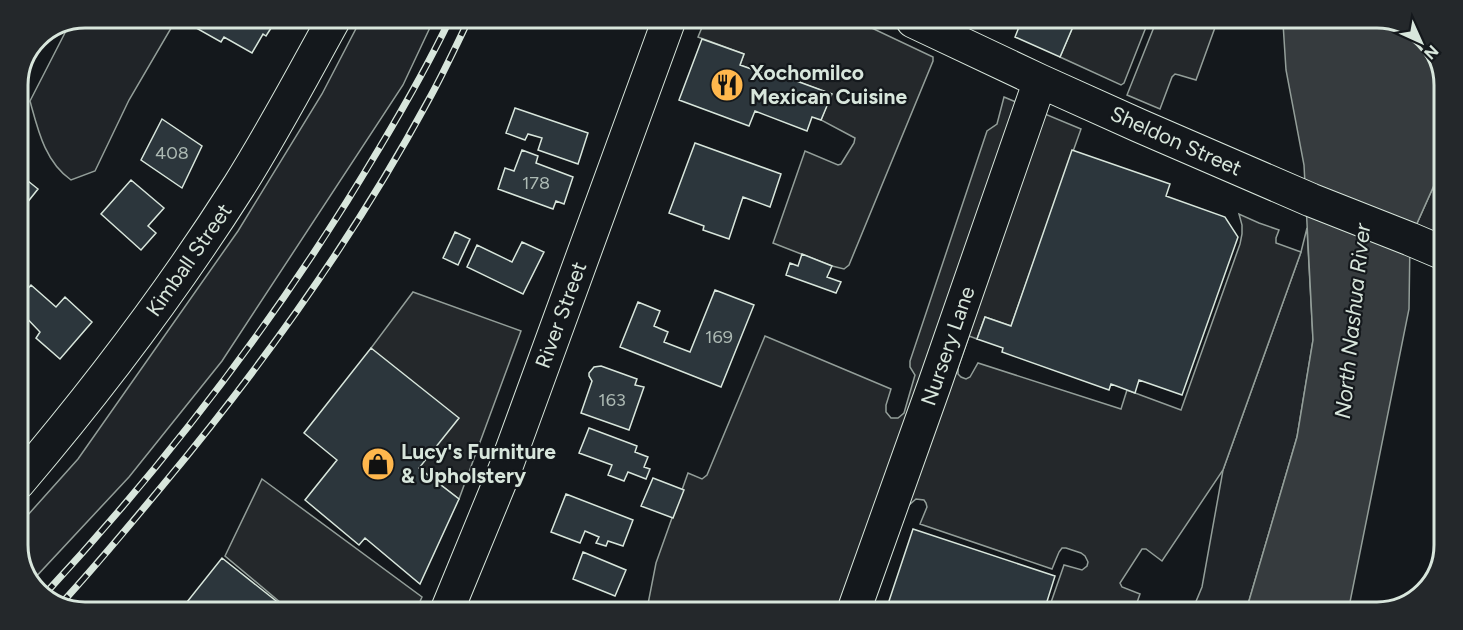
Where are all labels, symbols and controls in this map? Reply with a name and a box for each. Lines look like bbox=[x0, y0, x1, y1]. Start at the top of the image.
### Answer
north arrow bbox=[1391, 12, 1451, 72]
text: N bbox=[1420, 41, 1442, 63]
place label: Xochomilco Mexican Cuisine bbox=[750, 60, 907, 109]
restaurant icon: Xochomilco Mexican Cuisine bbox=[709, 67, 745, 103]
street label: Sheldon Street bbox=[1107, 100, 1246, 181]
house number: 408 bbox=[155, 142, 189, 164]
house number: 178 bbox=[522, 172, 550, 194]
street label: Kimball Street bbox=[141, 199, 237, 321]
water label: North Nashua River bbox=[1329, 221, 1376, 420]
street label: River Street bbox=[530, 258, 591, 371]
street label: Nursery Lane bbox=[915, 283, 980, 409]
house number: 169 bbox=[705, 326, 733, 348]
house number: 163 bbox=[598, 389, 626, 411]
place label: Lucy's Furniture & Upholstery bbox=[401, 439, 556, 488]
shop icon: Lucy's Furniture & Upholstery bbox=[360, 446, 396, 482]

